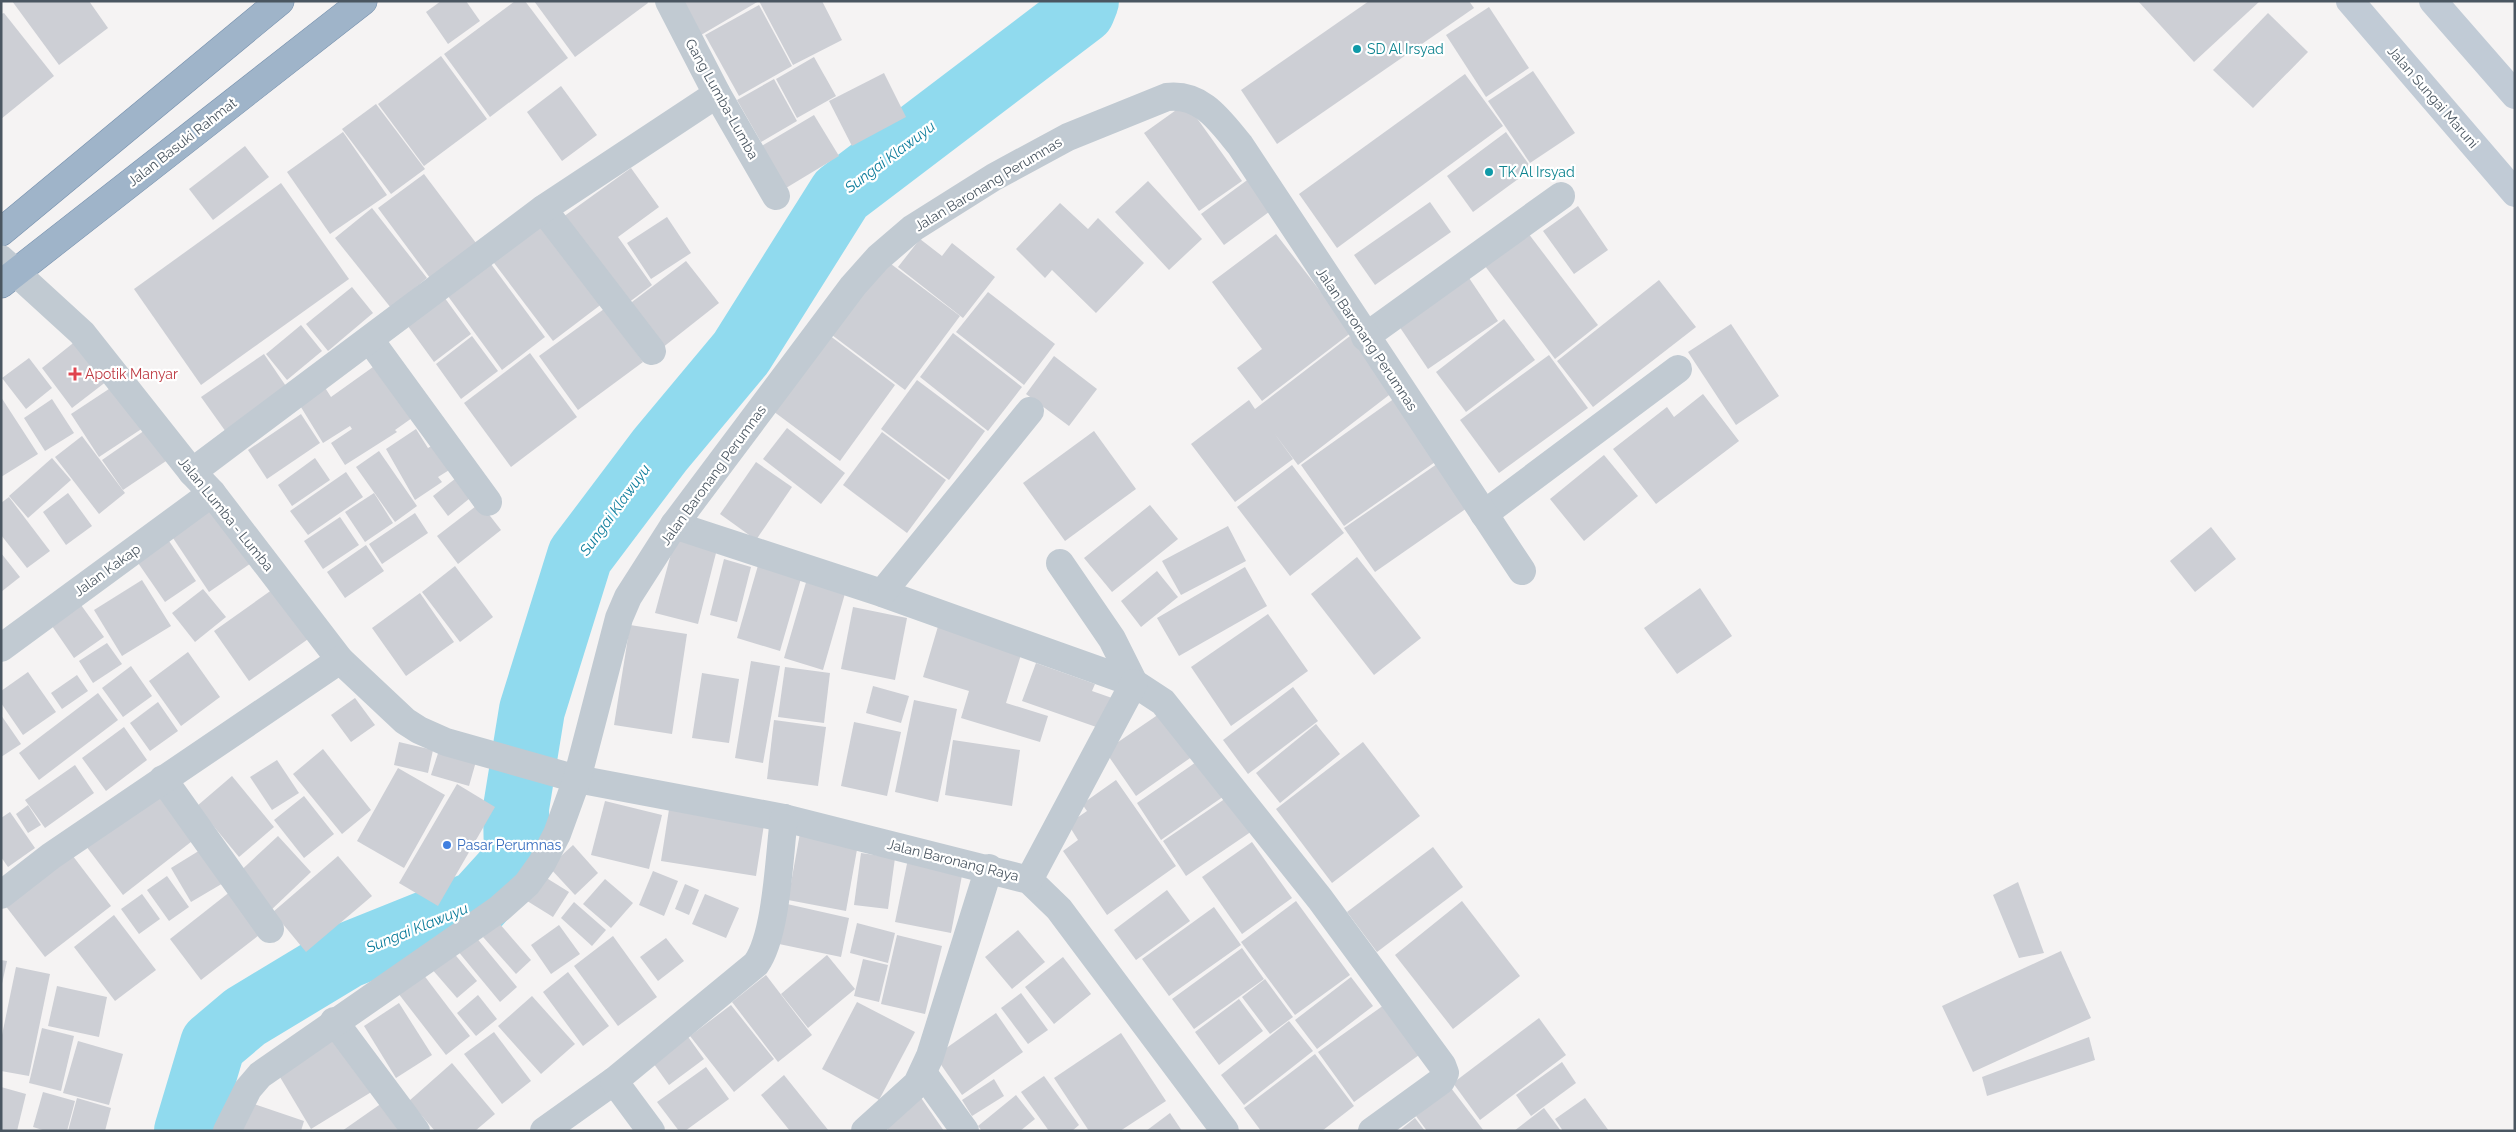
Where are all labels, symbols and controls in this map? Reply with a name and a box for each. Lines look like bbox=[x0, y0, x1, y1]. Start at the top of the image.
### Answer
street label: Gang Lumba-Lumba bbox=[682, 36, 762, 162]
place label: SD Al Irsyad bbox=[1367, 41, 1444, 57]
marker: SD Al Irsyad bbox=[1351, 43, 1363, 55]
street label: Jalan Sungai Maruni bbox=[2384, 43, 2482, 151]
street label: Jalan Basuki Rahmat bbox=[124, 94, 240, 189]
water label: Sungai Klawuyu bbox=[841, 117, 939, 197]
street label: Jalan Baronang Perumnas bbox=[911, 134, 1065, 234]
place label: TK Al Irsyad bbox=[1499, 164, 1575, 180]
marker: TK Al Irsyad bbox=[1483, 166, 1495, 178]
street label: Jalan Baronang Perumnas bbox=[1313, 264, 1421, 414]
place label: Apotik Manyar bbox=[85, 366, 178, 382]
marker: Apotik Manyar bbox=[69, 368, 81, 380]
street label: Jalan Baronang Perumnas bbox=[657, 402, 769, 548]
street label: Jalan Lumba - Lumba bbox=[175, 454, 277, 574]
water label: Sungai Klawuyu bbox=[575, 461, 654, 560]
street label: Jalan Kakap bbox=[71, 540, 143, 599]
street label: Jalan Baronang Raya bbox=[886, 836, 1020, 884]
place label: Pasar Perumnas bbox=[457, 837, 561, 853]
marker: Pasar Perumnas bbox=[441, 839, 453, 851]
water label: Sungai Klawuyu bbox=[363, 899, 471, 957]

